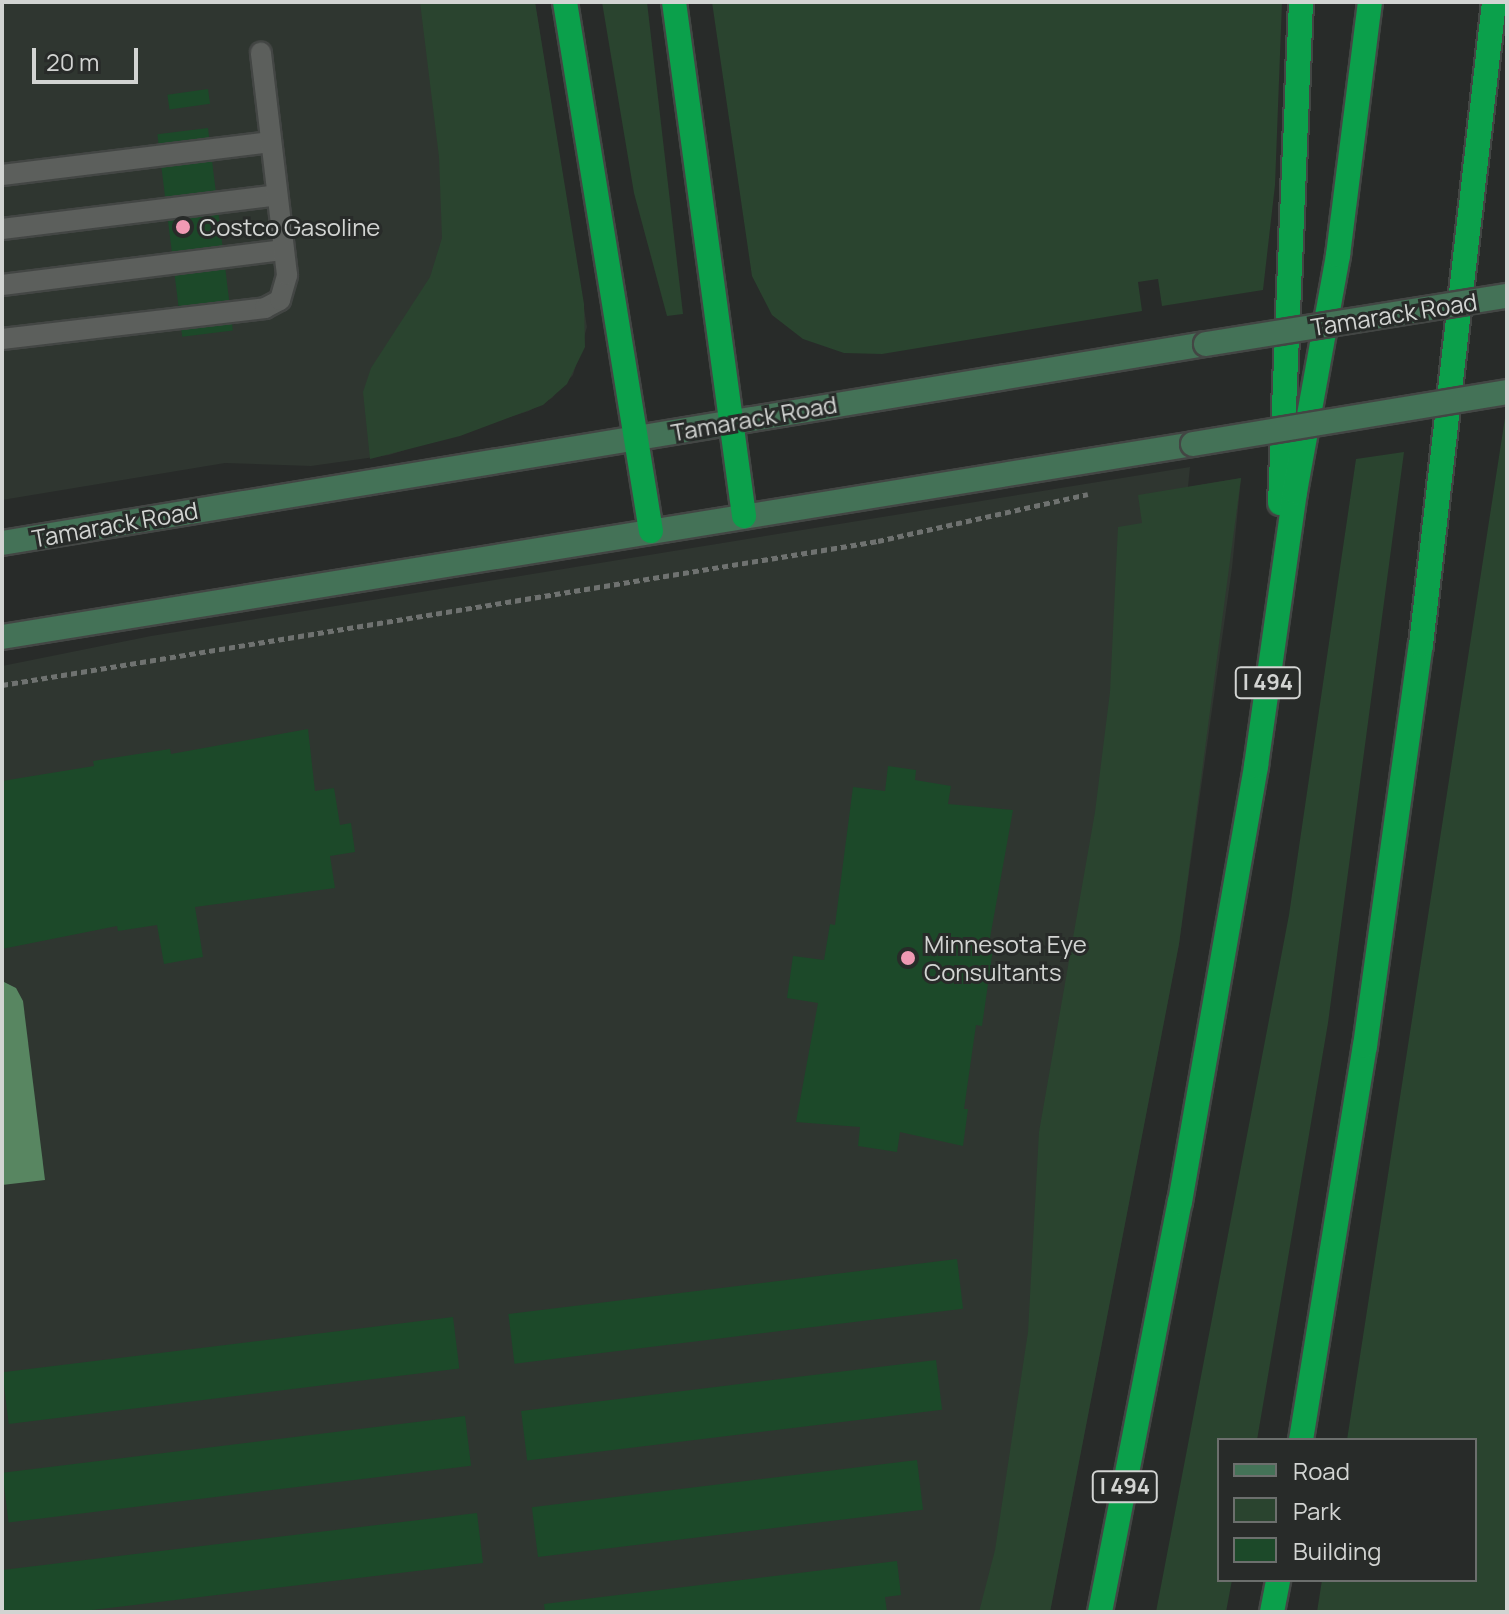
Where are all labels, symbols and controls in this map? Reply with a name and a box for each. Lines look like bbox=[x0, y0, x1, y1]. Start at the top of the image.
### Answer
scale bar bbox=[36, 32, 142, 82]
text: 20 m bbox=[46, 45, 99, 78]
place label: Costco Gasoline bbox=[199, 213, 380, 241]
marker: Costco Gasoline bbox=[174, 218, 192, 236]
street label: Tamarack Road bbox=[1309, 287, 1479, 341]
street label: Tamarack Road bbox=[669, 389, 839, 447]
street label: Tamarack Road bbox=[30, 495, 200, 553]
road number: I 494 bbox=[1234, 665, 1302, 701]
place label: Minnesota Eye Consultants bbox=[924, 930, 1087, 986]
marker: Minnesota Eye Consultants bbox=[899, 949, 917, 967]
legend bbox=[1217, 1438, 1477, 1582]
text: Road bbox=[1293, 1454, 1350, 1487]
road number: I 494 bbox=[1091, 1469, 1159, 1505]
text: Park bbox=[1293, 1494, 1341, 1527]
text: Building bbox=[1293, 1534, 1381, 1567]

